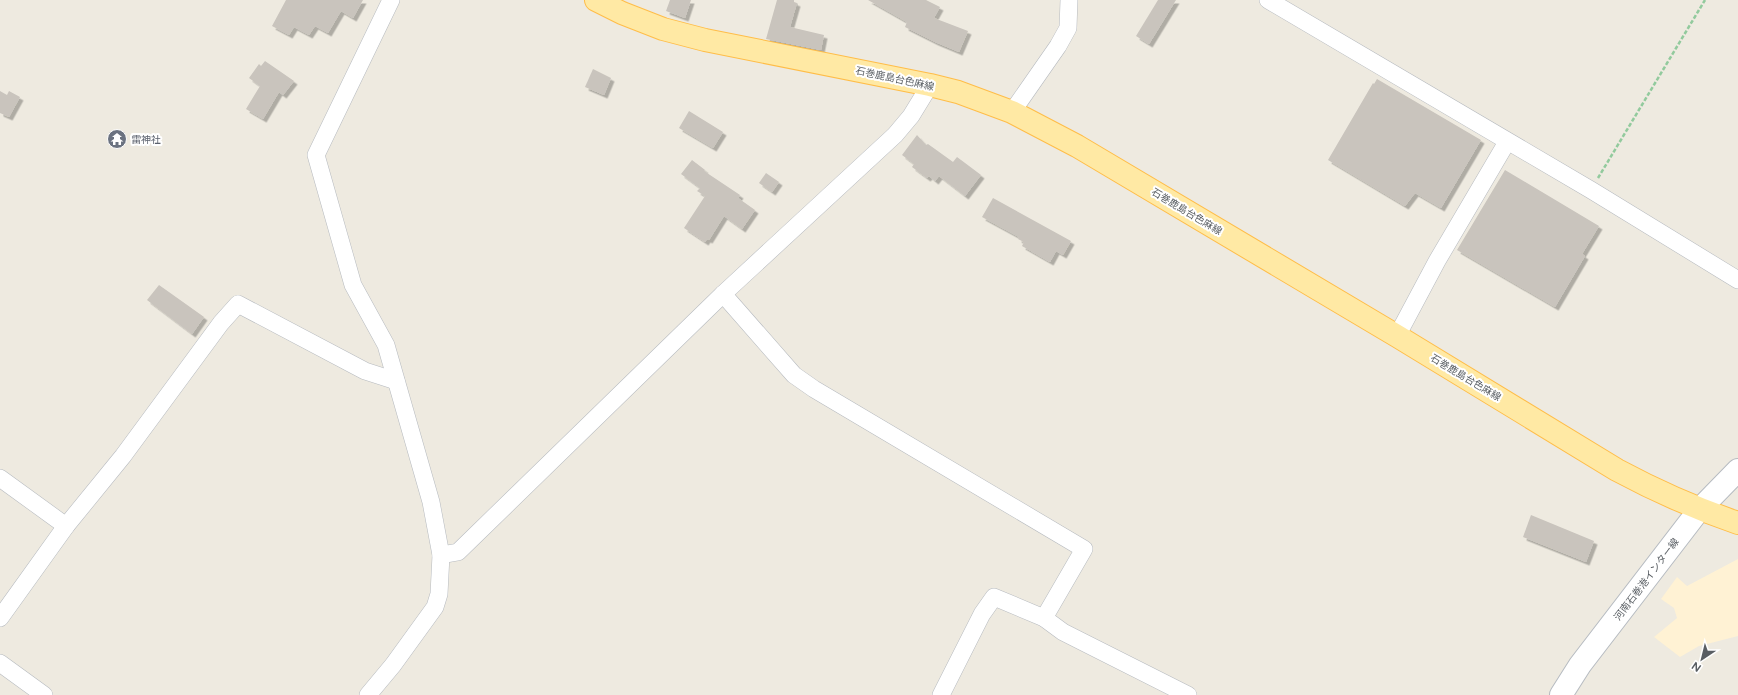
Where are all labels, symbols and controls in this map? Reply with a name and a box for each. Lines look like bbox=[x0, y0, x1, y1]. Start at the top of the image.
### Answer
street label: 石巻鹿島台色麻線 bbox=[854, 64, 935, 93]
temple icon: 雷神社 bbox=[106, 128, 128, 150]
place label: 雷神社 bbox=[131, 133, 161, 146]
street label: 石巻鹿島台色麻線 bbox=[1149, 185, 1224, 238]
street label: 石巻鹿島台色麻線 bbox=[1428, 351, 1503, 404]
street label: 河南石巻港インター線 bbox=[1611, 535, 1682, 623]
north arrow bbox=[1682, 639, 1722, 679]
text: N bbox=[1689, 659, 1704, 675]

